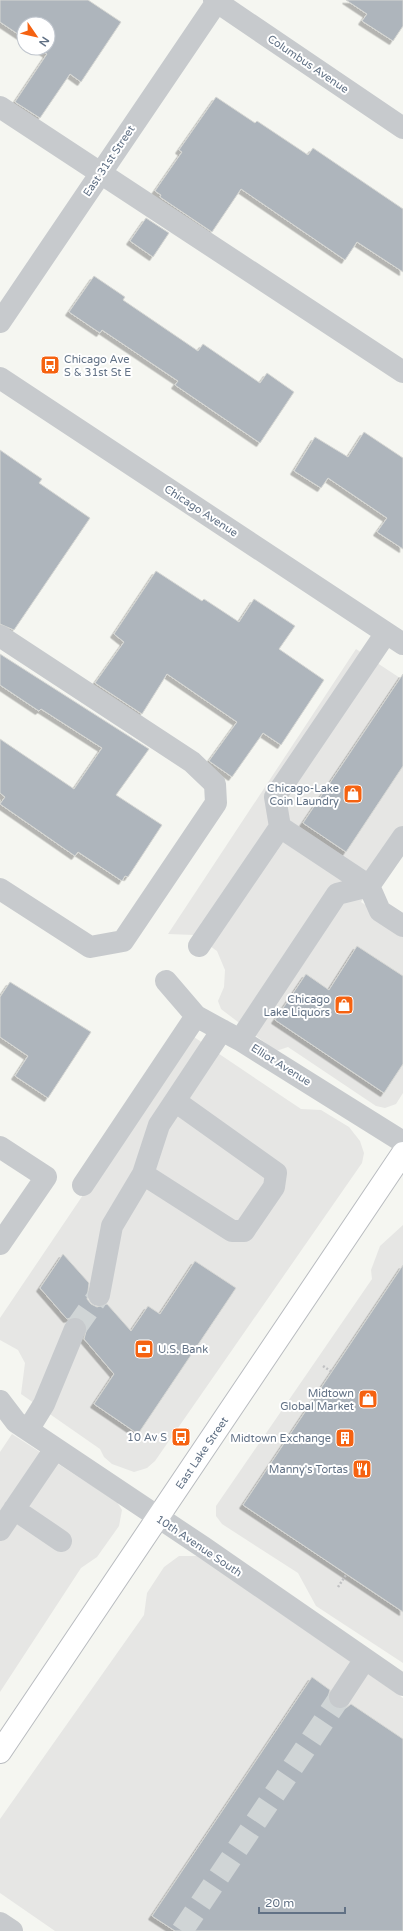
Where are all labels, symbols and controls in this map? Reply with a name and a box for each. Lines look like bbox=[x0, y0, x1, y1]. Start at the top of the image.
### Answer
north arrow bbox=[16, 16, 56, 56]
street label: Columbus Avenue bbox=[265, 32, 351, 96]
text: N bbox=[36, 34, 52, 49]
street label: East 31st Street bbox=[80, 123, 138, 199]
place label: Chicago Ave S & 31st St E bbox=[64, 353, 131, 379]
bus stop icon: Chicago Ave S & 31st St E bbox=[39, 354, 61, 376]
street label: Chicago Avenue bbox=[162, 482, 240, 540]
place label: Chicago-Lake Coin Laundry bbox=[267, 782, 339, 808]
shop icon: Chicago-Lake Coin Laundry bbox=[342, 783, 364, 805]
place label: Chicago Lake Liquors bbox=[264, 993, 330, 1019]
shop icon: Chicago Lake Liquors bbox=[333, 994, 355, 1016]
street label: Elliot Avenue bbox=[249, 1041, 313, 1089]
bank icon: U.S. Bank bbox=[133, 1338, 155, 1360]
place label: U.S. Bank bbox=[158, 1343, 208, 1356]
place label: Midtown Global Market bbox=[280, 1387, 354, 1413]
shop icon: Midtown Global Market bbox=[357, 1388, 379, 1410]
street label: East Lake Street bbox=[173, 1414, 231, 1492]
bus stop icon: 10 Av S bbox=[170, 1426, 192, 1448]
building icon: Midtown Exchange bbox=[334, 1427, 356, 1449]
place label: 10 Av S bbox=[127, 1431, 167, 1444]
place label: Midtown Exchange bbox=[230, 1432, 331, 1445]
restaurant icon: Manny's Tortas bbox=[351, 1458, 373, 1480]
place label: Manny's Tortas bbox=[269, 1463, 348, 1476]
street label: 10th Avenue South bbox=[154, 1512, 244, 1580]
scale bar bbox=[259, 1889, 345, 1915]
text: 20 m bbox=[265, 1896, 294, 1910]

